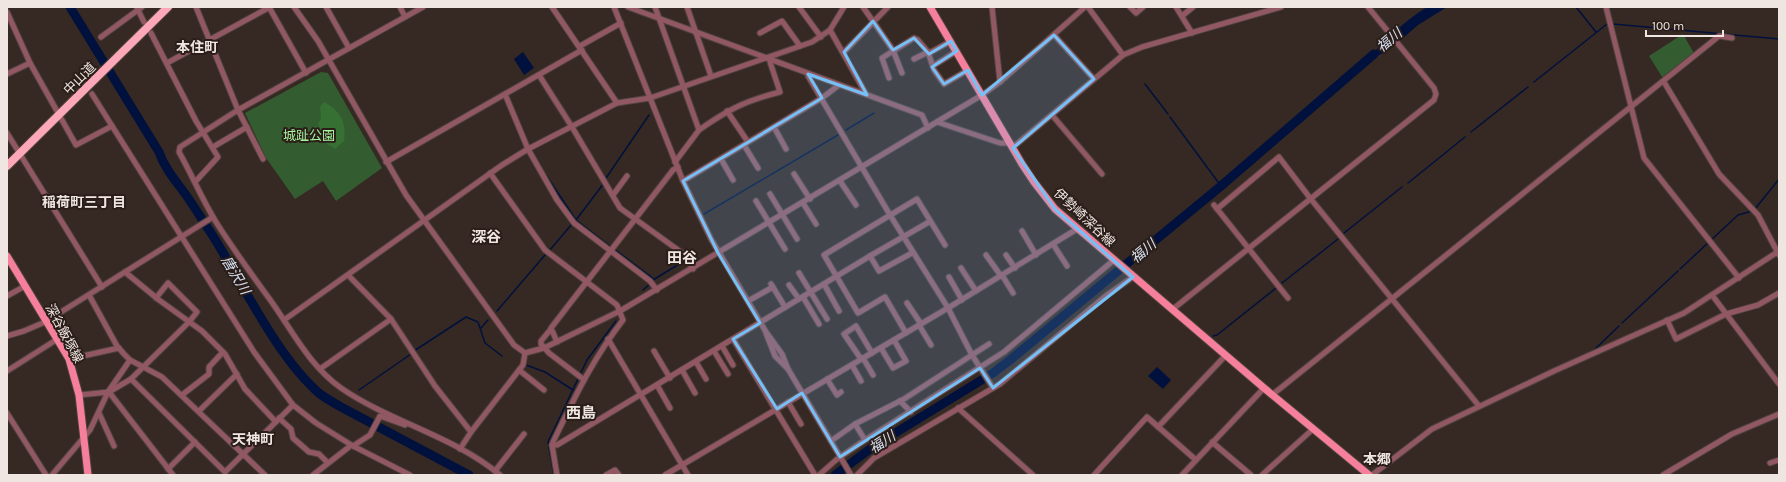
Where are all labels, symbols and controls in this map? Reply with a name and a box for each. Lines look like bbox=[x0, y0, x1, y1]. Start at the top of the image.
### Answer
scale bar bbox=[1646, 12, 1723, 38]
text: 100 m bbox=[1652, 19, 1684, 33]
water label: 福川 bbox=[1373, 24, 1407, 56]
district label: 本住町 bbox=[176, 39, 218, 56]
street label: 中山道 bbox=[60, 59, 98, 97]
park label: 城趾公園 bbox=[283, 128, 335, 143]
street label: 伊勢崎深谷線 bbox=[1051, 185, 1118, 249]
district label: 稲荷町三丁目 bbox=[42, 194, 126, 211]
district label: 深谷 bbox=[471, 228, 501, 246]
water label: 福川 bbox=[1127, 235, 1161, 267]
district label: 田谷 bbox=[667, 249, 697, 267]
water label: 唐沢川 bbox=[217, 253, 255, 299]
street label: 深谷飯塚線 bbox=[43, 301, 86, 365]
district label: 西島 bbox=[566, 404, 596, 422]
water label: 福川 bbox=[866, 427, 900, 457]
district label: 天神町 bbox=[232, 431, 274, 448]
district label: 本郷 bbox=[1363, 451, 1391, 468]

